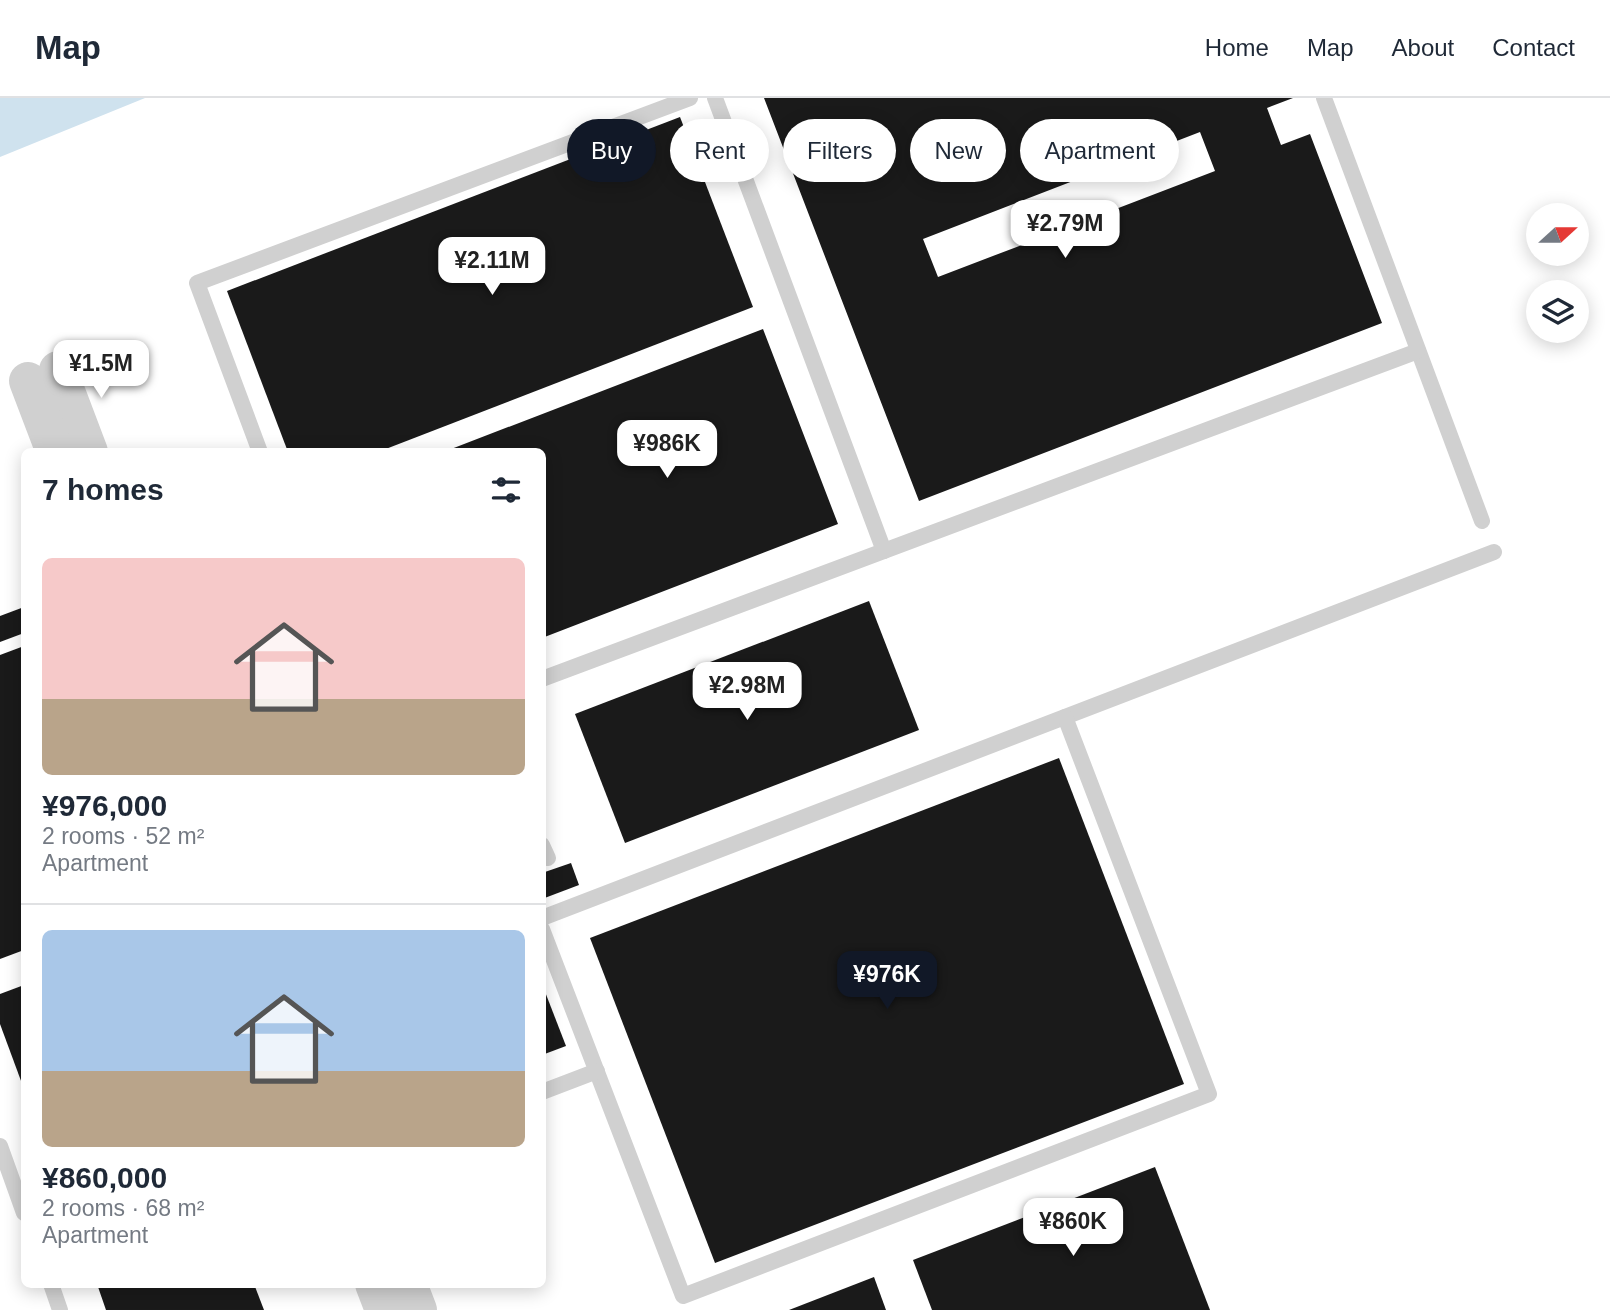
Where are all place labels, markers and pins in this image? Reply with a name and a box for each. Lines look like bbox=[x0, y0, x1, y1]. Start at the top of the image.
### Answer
pin: ¥2.79M bbox=[1008, 200, 1122, 260]
pin: ¥2.11M bbox=[435, 238, 549, 297]
pin: ¥1.5M bbox=[52, 341, 150, 400]
pin: ¥986K bbox=[618, 420, 716, 480]
pin: ¥2.98M bbox=[690, 662, 804, 722]
pin: ¥976K bbox=[838, 951, 936, 1011]
pin: ¥860K bbox=[1024, 1198, 1122, 1258]

